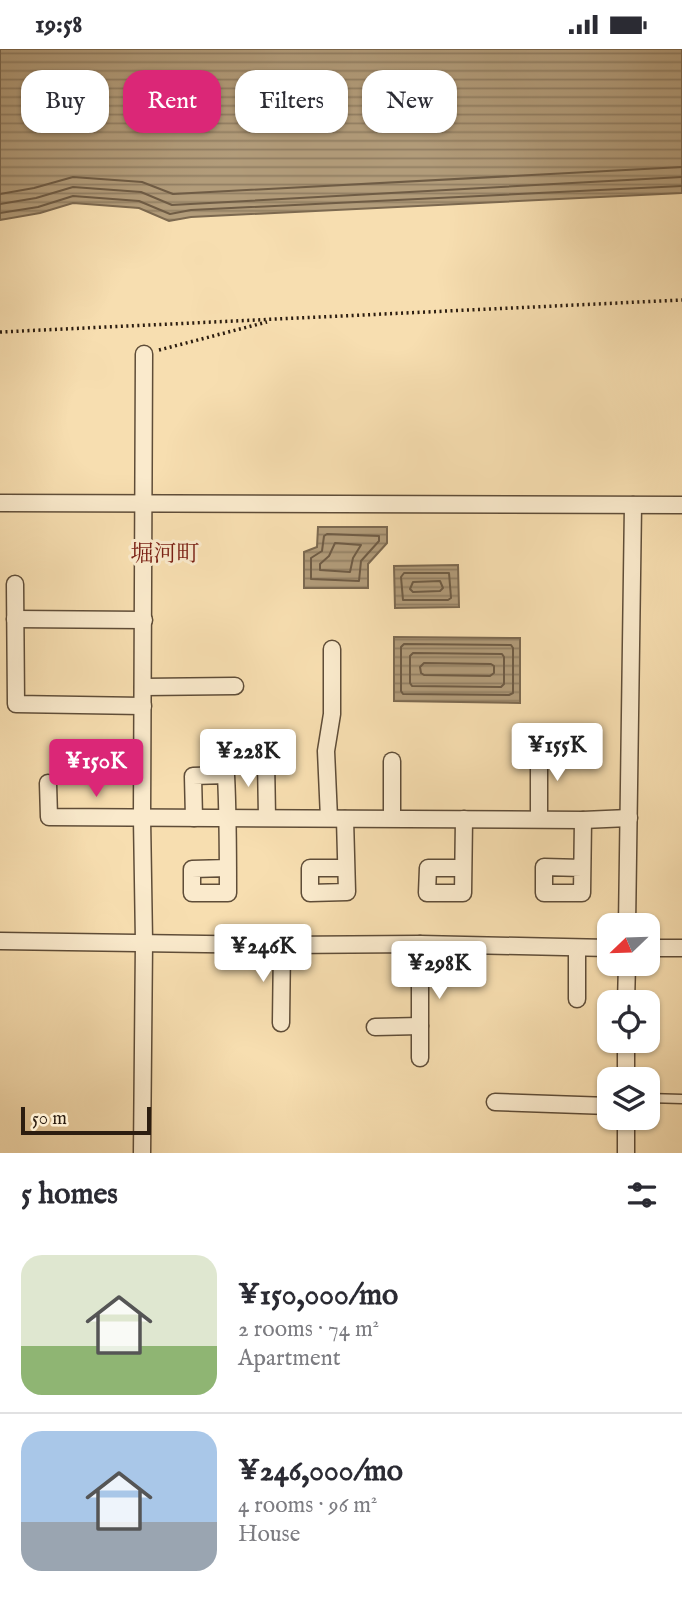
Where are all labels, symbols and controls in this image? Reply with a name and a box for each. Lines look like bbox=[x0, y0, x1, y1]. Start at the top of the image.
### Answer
text: 19:58 bbox=[35, 8, 83, 41]
chip: Buy bbox=[21, 70, 109, 133]
chip: Rent bbox=[123, 70, 221, 133]
chip: Filters bbox=[235, 70, 348, 133]
chip: New bbox=[362, 70, 457, 133]
district label: 堀河町 bbox=[131, 540, 200, 569]
pin: ¥155K bbox=[508, 723, 606, 783]
pin: ¥228K bbox=[199, 729, 297, 789]
text: ¥155K bbox=[528, 731, 586, 760]
text: ¥228K bbox=[216, 737, 280, 766]
pin: ¥150K bbox=[47, 739, 145, 799]
text: ¥150K bbox=[65, 747, 127, 776]
north arrow bbox=[597, 913, 660, 977]
map controls bbox=[597, 913, 660, 1130]
pin: ¥246K bbox=[214, 925, 312, 984]
text: ¥246K bbox=[230, 932, 296, 961]
pin: ¥298K bbox=[390, 941, 488, 1001]
text: ¥298K bbox=[407, 949, 471, 978]
button: locate bbox=[597, 990, 660, 1053]
button: layers bbox=[597, 1067, 660, 1130]
scale bar bbox=[21, 1104, 150, 1136]
text: 50 m bbox=[32, 1107, 67, 1131]
text: 5 homes bbox=[21, 1176, 118, 1214]
icon: filters bbox=[623, 1176, 661, 1214]
text: ¥150,000/mo bbox=[238, 1277, 398, 1315]
icon: home bbox=[77, 1283, 161, 1367]
text: 2 rooms · 74 m² bbox=[238, 1315, 379, 1344]
text: Apartment bbox=[238, 1344, 341, 1373]
text: ¥246,000/mo bbox=[238, 1453, 403, 1491]
icon: home bbox=[77, 1459, 161, 1543]
text: 4 rooms · 96 m² bbox=[238, 1491, 377, 1520]
text: House bbox=[238, 1520, 300, 1549]

